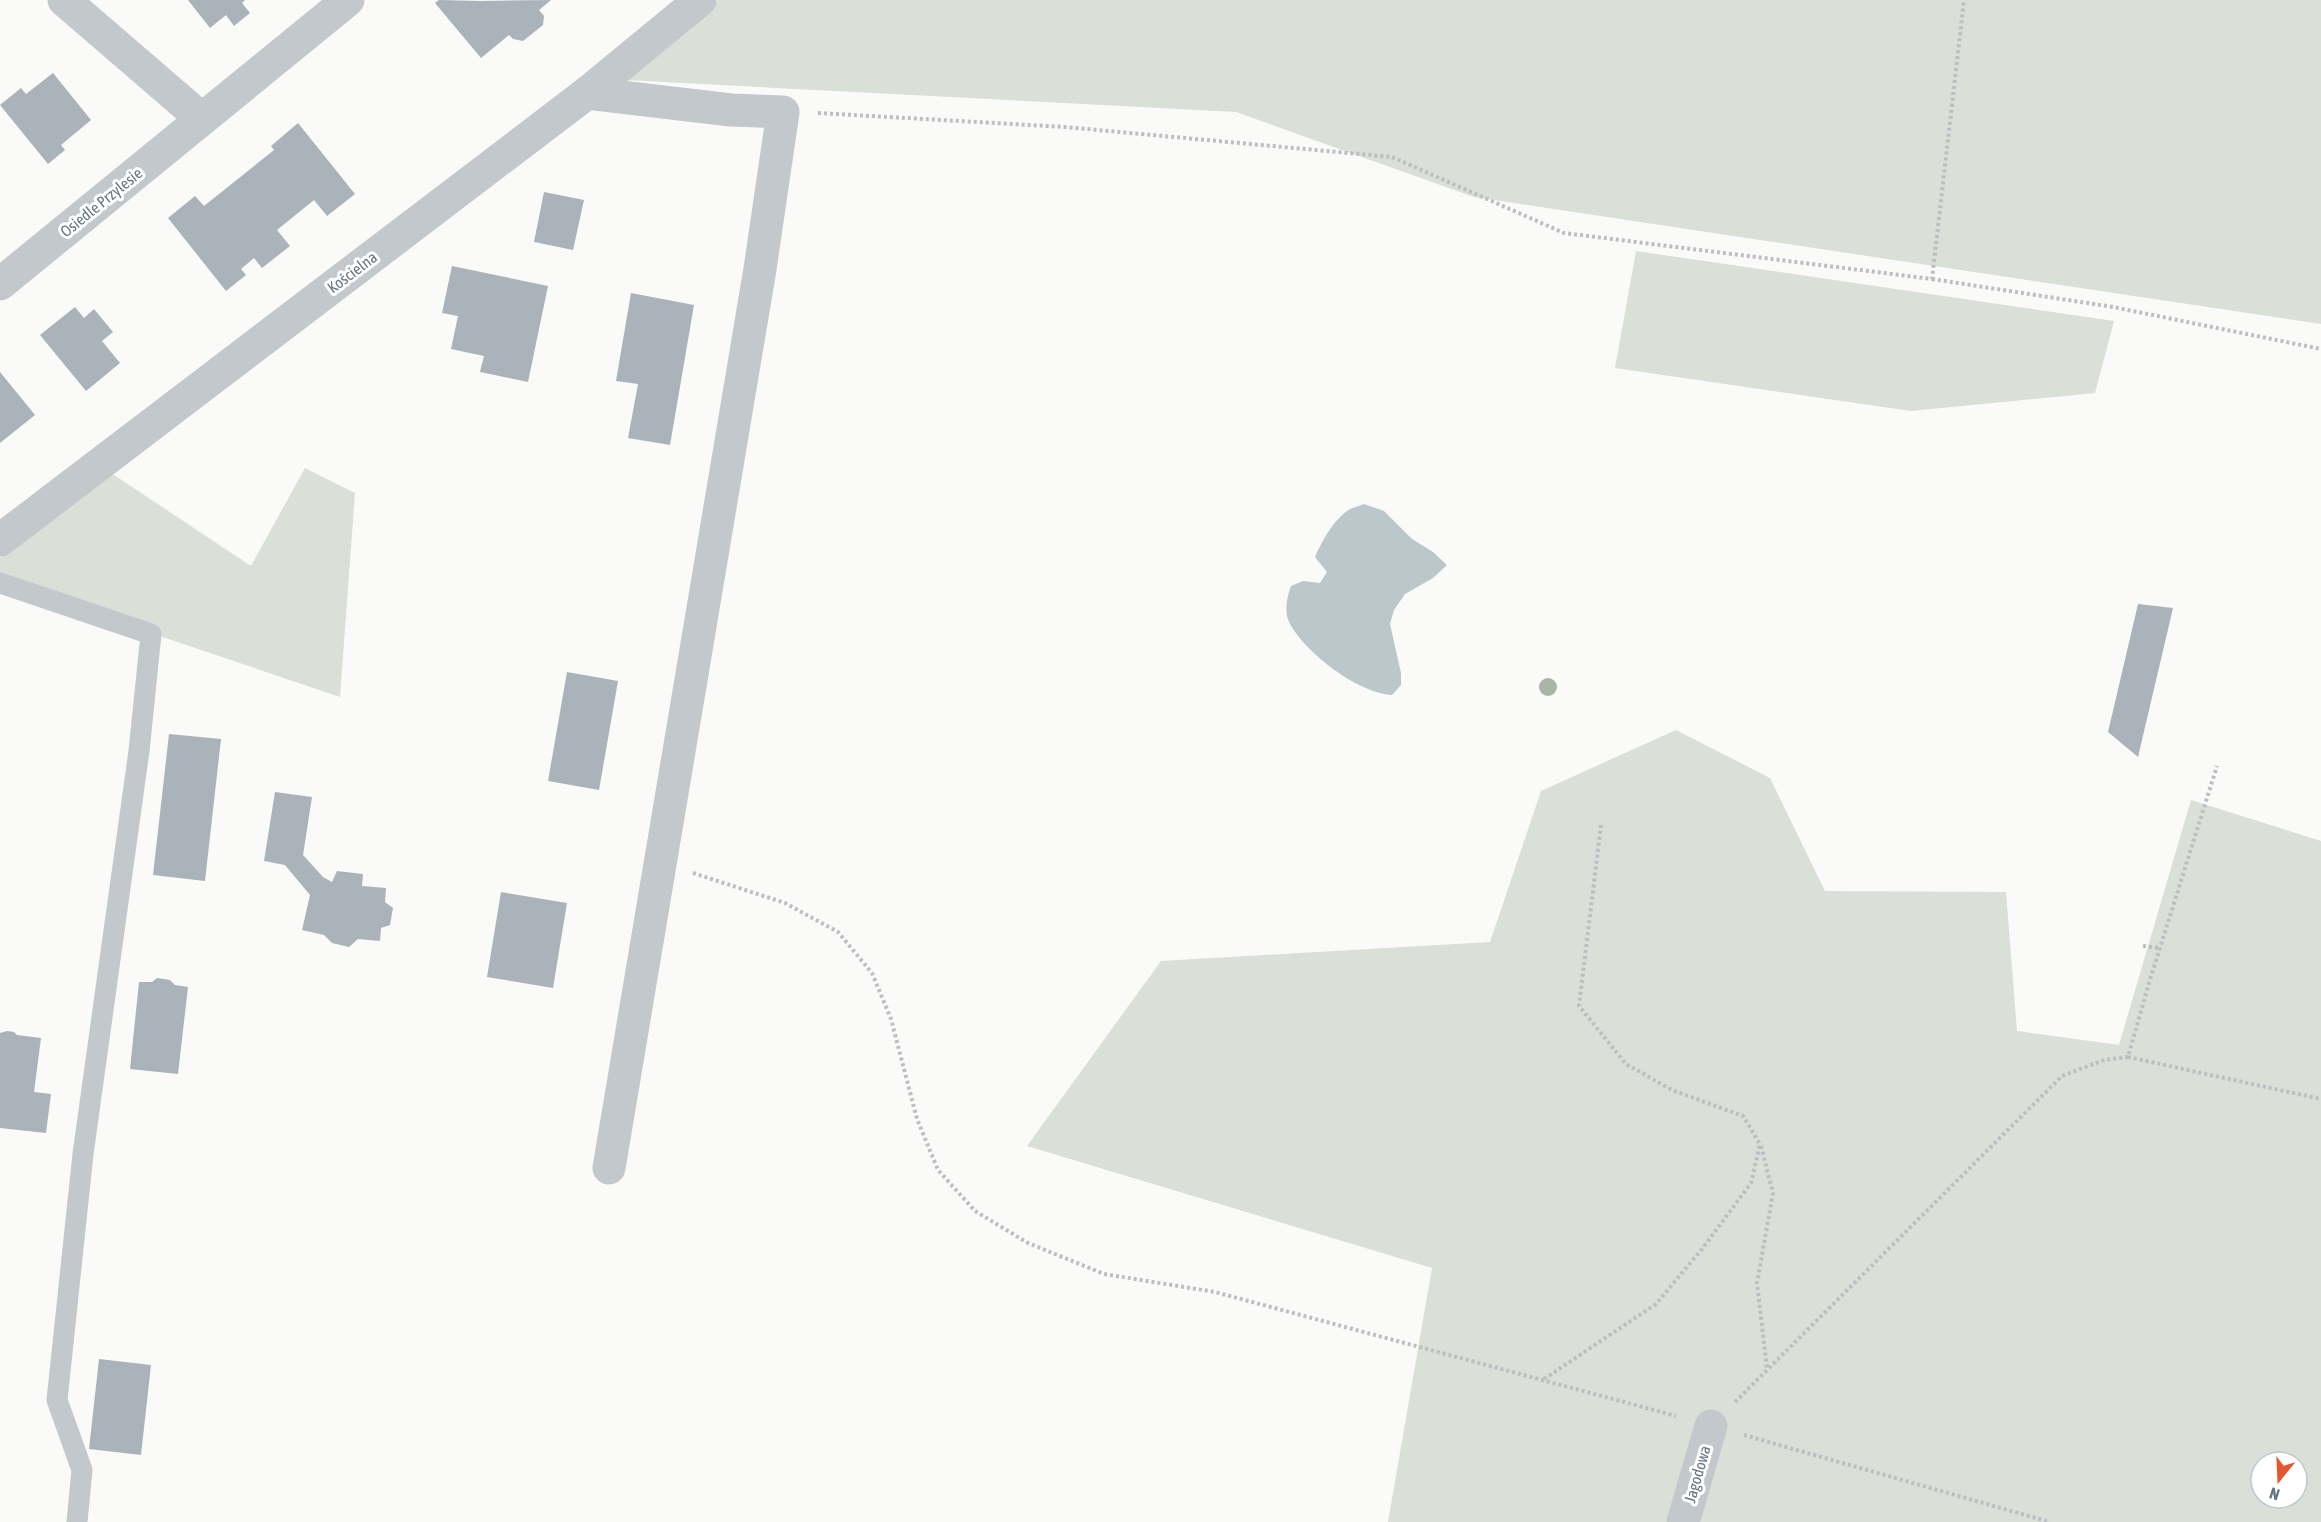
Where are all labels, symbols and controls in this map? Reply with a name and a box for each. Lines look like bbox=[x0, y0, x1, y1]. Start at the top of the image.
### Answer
street label: Osiedle Przylesie bbox=[57, 164, 146, 241]
street label: Kościelna bbox=[324, 248, 380, 296]
street label: Jagodowa bbox=[1680, 1443, 1715, 1505]
north arrow bbox=[2249, 1450, 2309, 1510]
text: N bbox=[2267, 1484, 2282, 1504]

